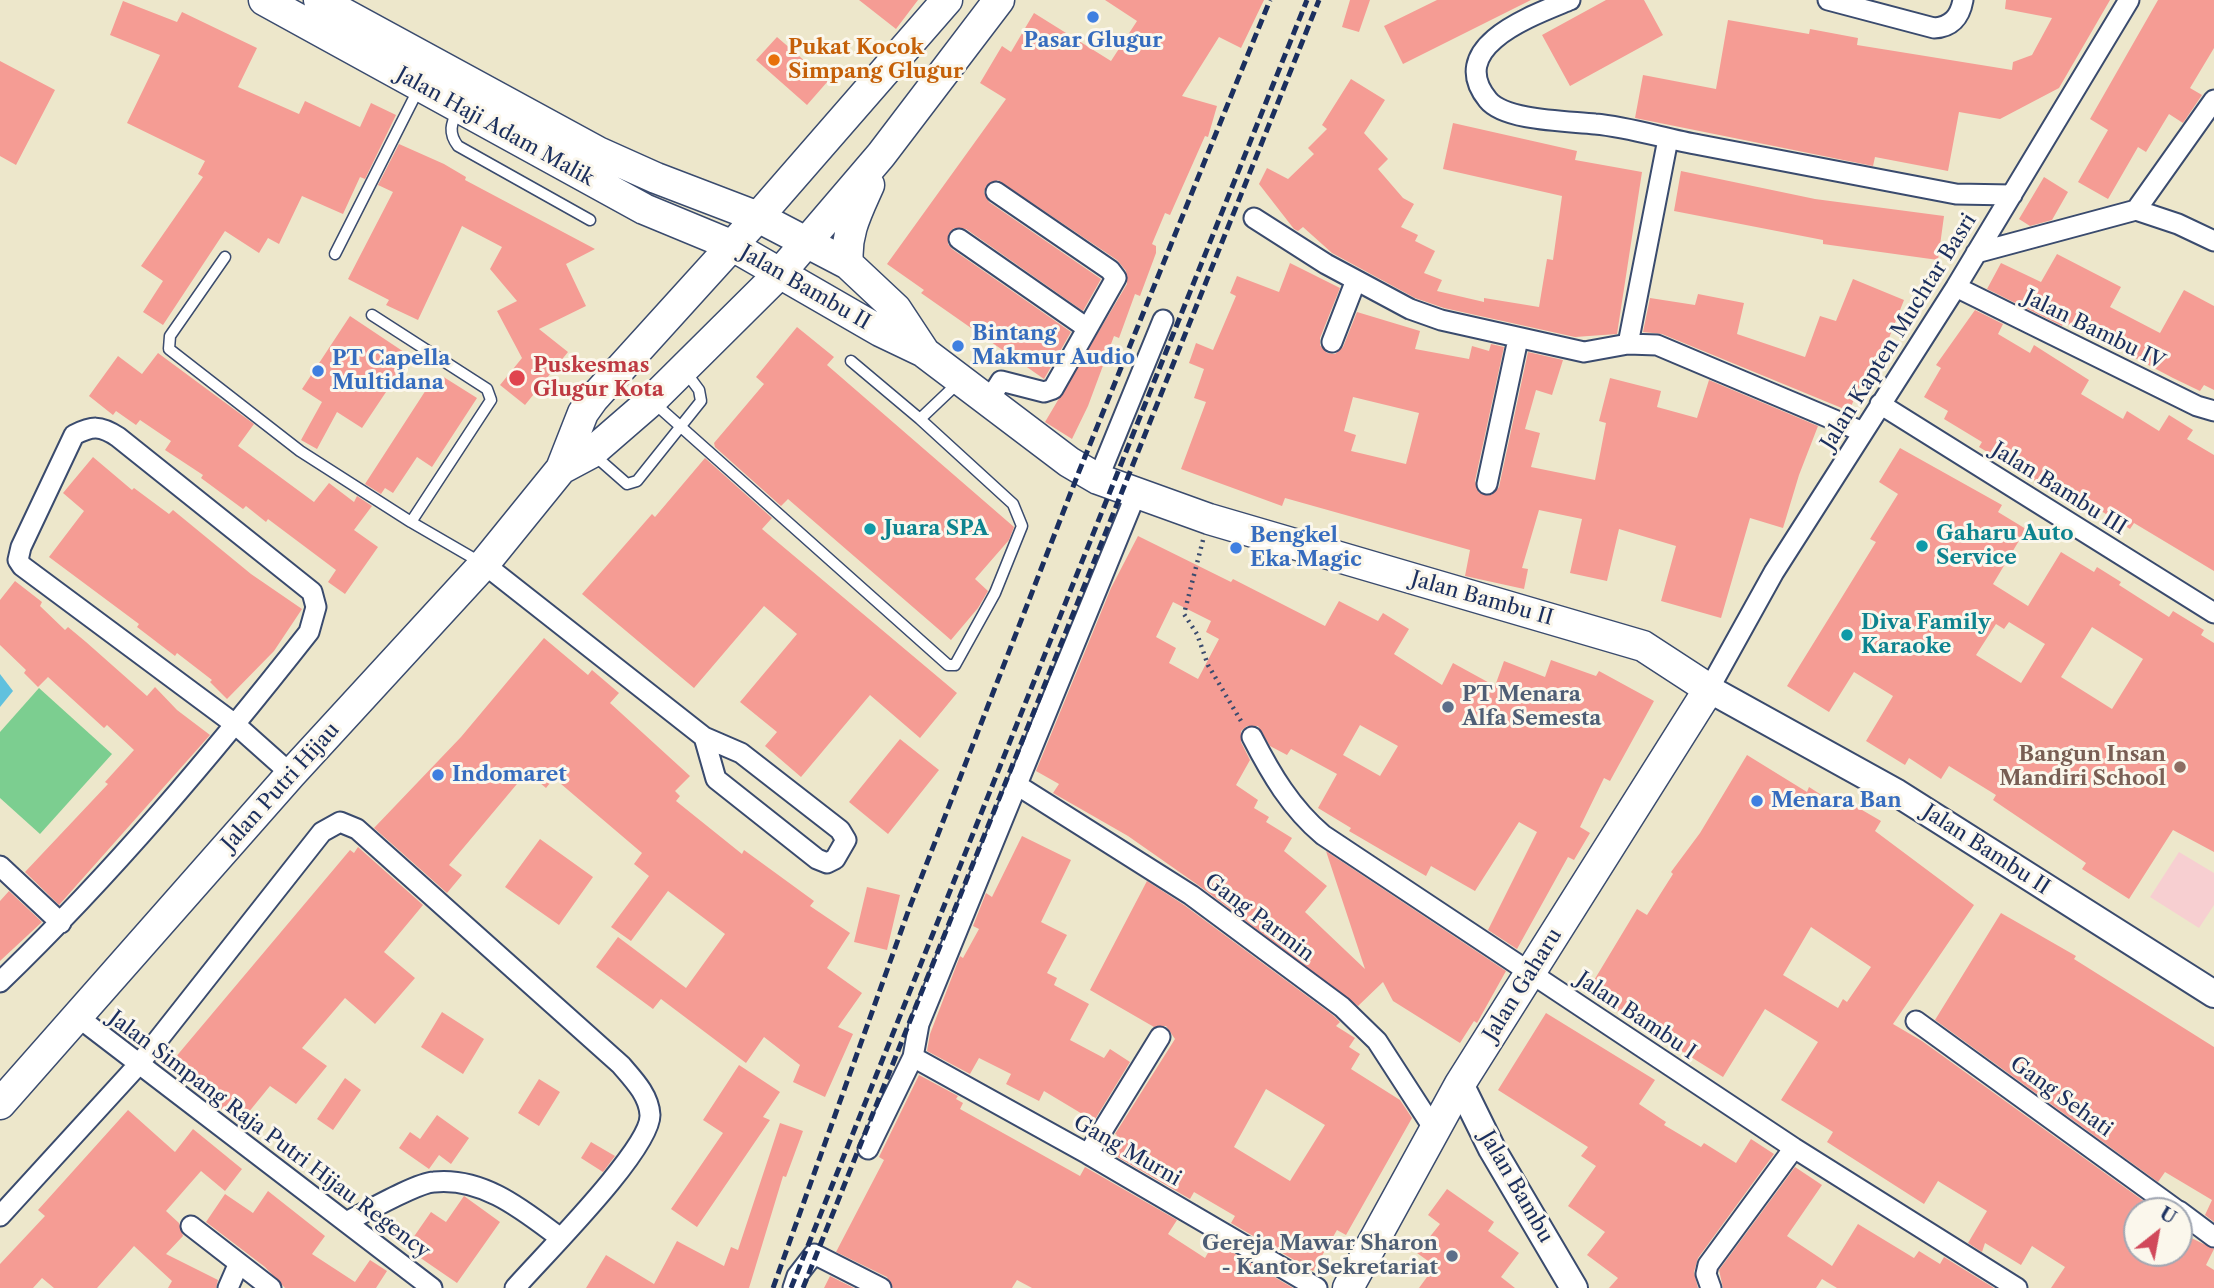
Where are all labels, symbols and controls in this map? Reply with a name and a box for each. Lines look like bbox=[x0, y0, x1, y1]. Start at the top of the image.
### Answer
marker: Pasar Glugur bbox=[1085, 9, 1101, 25]
place label: Pasar Glugur bbox=[1024, 28, 1162, 54]
place label: Pukat Kocok Simpang Glugur bbox=[788, 35, 963, 85]
marker: Pukat Kocok Simpang Glugur bbox=[766, 52, 782, 68]
street label: Jalan Haji Adam Malik bbox=[392, 62, 598, 192]
street label: Jalan Kapten Muchtar Basri bbox=[1816, 209, 1982, 455]
street label: Jalan Bambu II bbox=[735, 240, 875, 336]
street label: Jalan Bambu IV bbox=[2019, 285, 2169, 375]
place label: Bintang Makmur Audio bbox=[972, 321, 1135, 371]
marker: Bintang Makmur Audio bbox=[950, 338, 966, 354]
place label: PT Capella Multidana bbox=[332, 346, 450, 396]
place label: Puskesmas Glugur Kota bbox=[533, 353, 664, 403]
marker: PT Capella Multidana bbox=[310, 363, 326, 379]
marker: Puskesmas Glugur Kota bbox=[507, 368, 527, 388]
street label: Jalan Bambu III bbox=[1987, 437, 2131, 541]
place label: Juara SPA bbox=[884, 516, 989, 542]
marker: Juara SPA bbox=[862, 521, 878, 537]
place label: Gaharu Auto Service bbox=[1936, 521, 2074, 571]
place label: Bengkel Eka Magic bbox=[1250, 523, 1362, 573]
marker: Gaharu Auto Service bbox=[1914, 538, 1930, 554]
marker: Bengkel Eka Magic bbox=[1228, 540, 1244, 556]
street label: Jalan Bambu II bbox=[1408, 567, 1556, 631]
place label: Diva Family Karaoke bbox=[1861, 610, 1991, 660]
marker: Diva Family Karaoke bbox=[1839, 627, 1855, 643]
place label: PT Menara Alfa Semesta bbox=[1462, 682, 1602, 732]
marker: PT Menara Alfa Semesta bbox=[1440, 699, 1456, 715]
street label: Jalan Putri Hijau bbox=[217, 718, 345, 856]
place label: Bangun Insan Mandiri School bbox=[1999, 742, 2166, 792]
marker: Bangun Insan Mandiri School bbox=[2172, 759, 2188, 775]
place label: Indomaret bbox=[452, 762, 567, 788]
marker: Indomaret bbox=[430, 767, 446, 783]
place label: Menara Ban bbox=[1771, 788, 1902, 814]
marker: Menara Ban bbox=[1749, 793, 1765, 809]
street label: Jalan Bambu II bbox=[1918, 800, 2054, 900]
street label: Gang Parmin bbox=[1199, 869, 1319, 967]
street label: Jalan Gaharu bbox=[1478, 924, 1568, 1046]
street label: Jalan Bambu I bbox=[1571, 967, 1701, 1065]
street label: Jalan Simpang Raja Putri Hijau Regency bbox=[103, 1006, 435, 1264]
street label: Gang Sehati bbox=[2005, 1051, 2117, 1143]
street label: Gang Murni bbox=[1069, 1110, 1185, 1192]
street label: Jalan Bambu bbox=[1474, 1126, 1558, 1248]
north arrow bbox=[2123, 1197, 2193, 1267]
text: U bbox=[2155, 1201, 2181, 1229]
place label: Gereja Mawar Sharon - Kantor Sekretariat bbox=[1202, 1231, 1438, 1281]
marker: Gereja Mawar Sharon - Kantor Sekretariat bbox=[1444, 1248, 1460, 1264]

